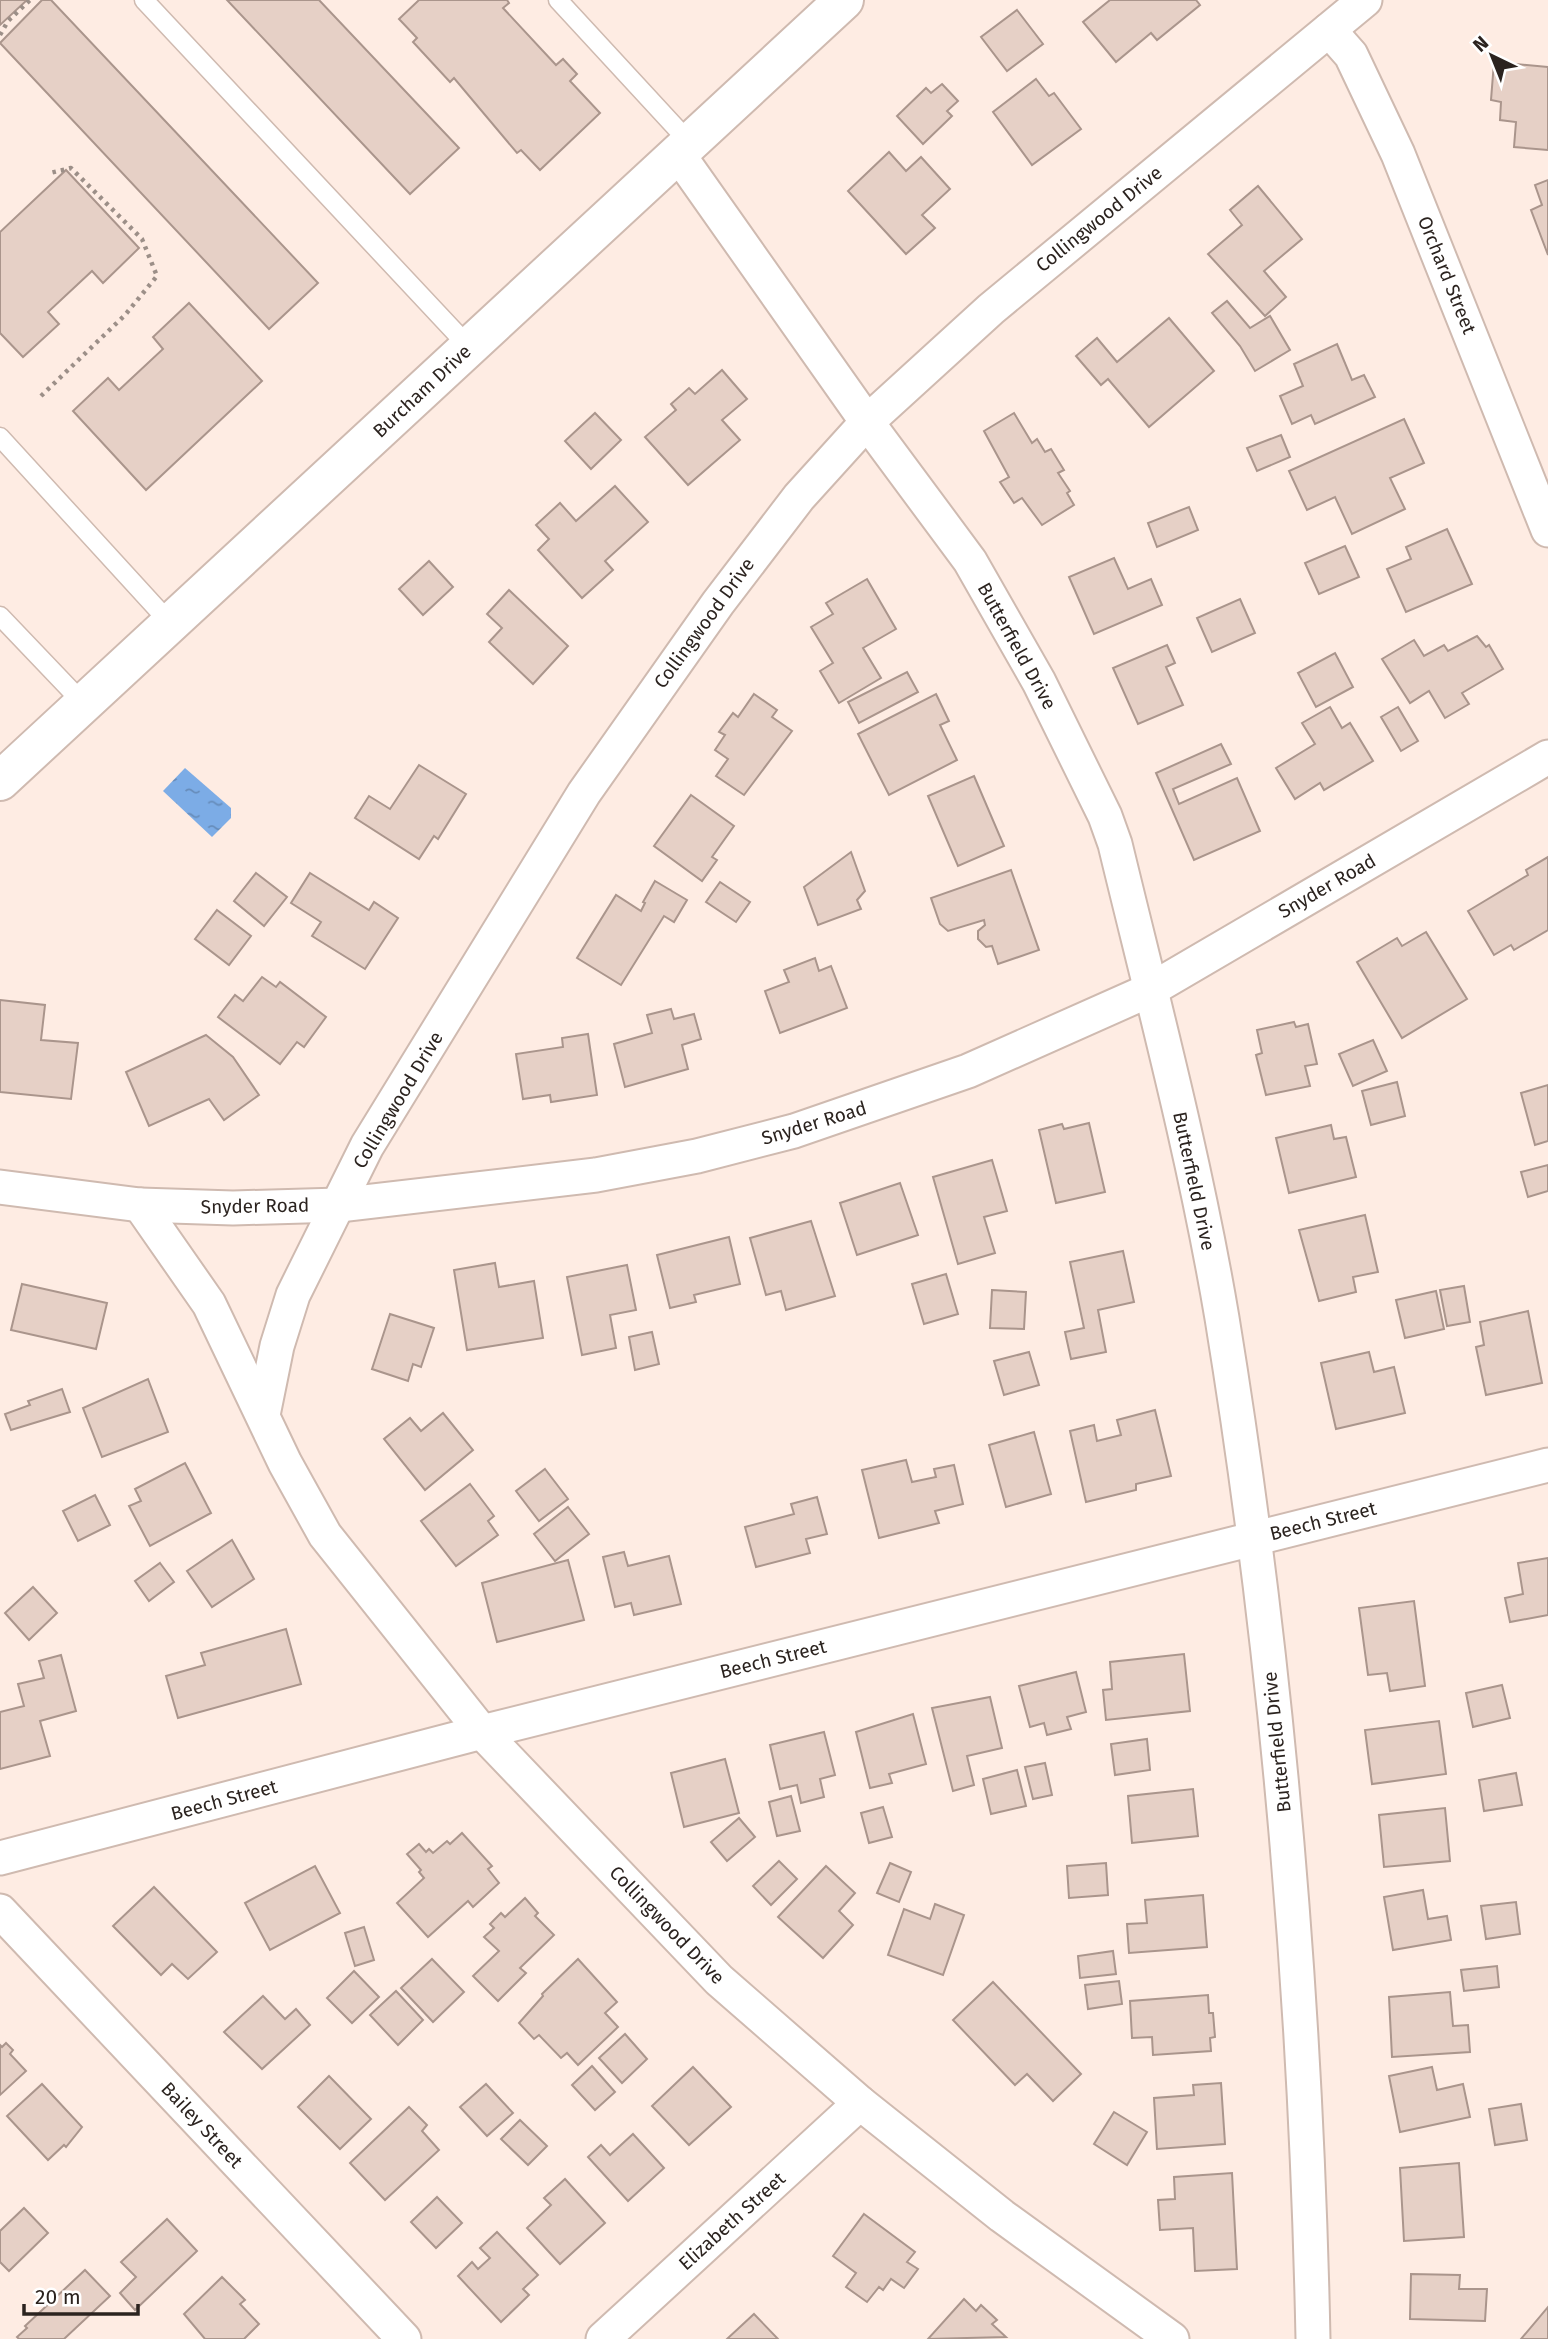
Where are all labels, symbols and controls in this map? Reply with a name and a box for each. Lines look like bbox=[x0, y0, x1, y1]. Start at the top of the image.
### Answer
north arrow bbox=[1457, 21, 1527, 91]
text: N bbox=[1468, 31, 1493, 57]
street label: Collingwood Drive bbox=[1031, 161, 1167, 277]
street label: Orchard Street bbox=[1413, 213, 1481, 337]
street label: Burcham Drive bbox=[368, 340, 476, 442]
street label: Collingwood Drive bbox=[649, 553, 759, 693]
street label: Butterfield Drive bbox=[973, 579, 1061, 713]
street label: Snyder Road bbox=[1274, 849, 1380, 923]
street label: Collingwood Drive bbox=[348, 1027, 448, 1173]
street label: Snyder Road bbox=[759, 1096, 869, 1150]
street label: Butterfield Drive bbox=[1168, 1109, 1220, 1253]
street label: Snyder Road bbox=[201, 1194, 309, 1218]
street label: Beech Street bbox=[1267, 1497, 1379, 1545]
street label: Beech Street bbox=[717, 1635, 829, 1683]
street label: Butterfield Drive bbox=[1258, 1670, 1296, 1814]
street label: Beech Street bbox=[168, 1775, 280, 1825]
street label: Collingwood Drive bbox=[605, 1861, 729, 1989]
street label: Bailey Street bbox=[156, 2077, 248, 2173]
street label: Elizabeth Street bbox=[674, 2167, 790, 2275]
scale bar bbox=[24, 2272, 138, 2316]
text: 20 m bbox=[35, 2284, 81, 2310]

